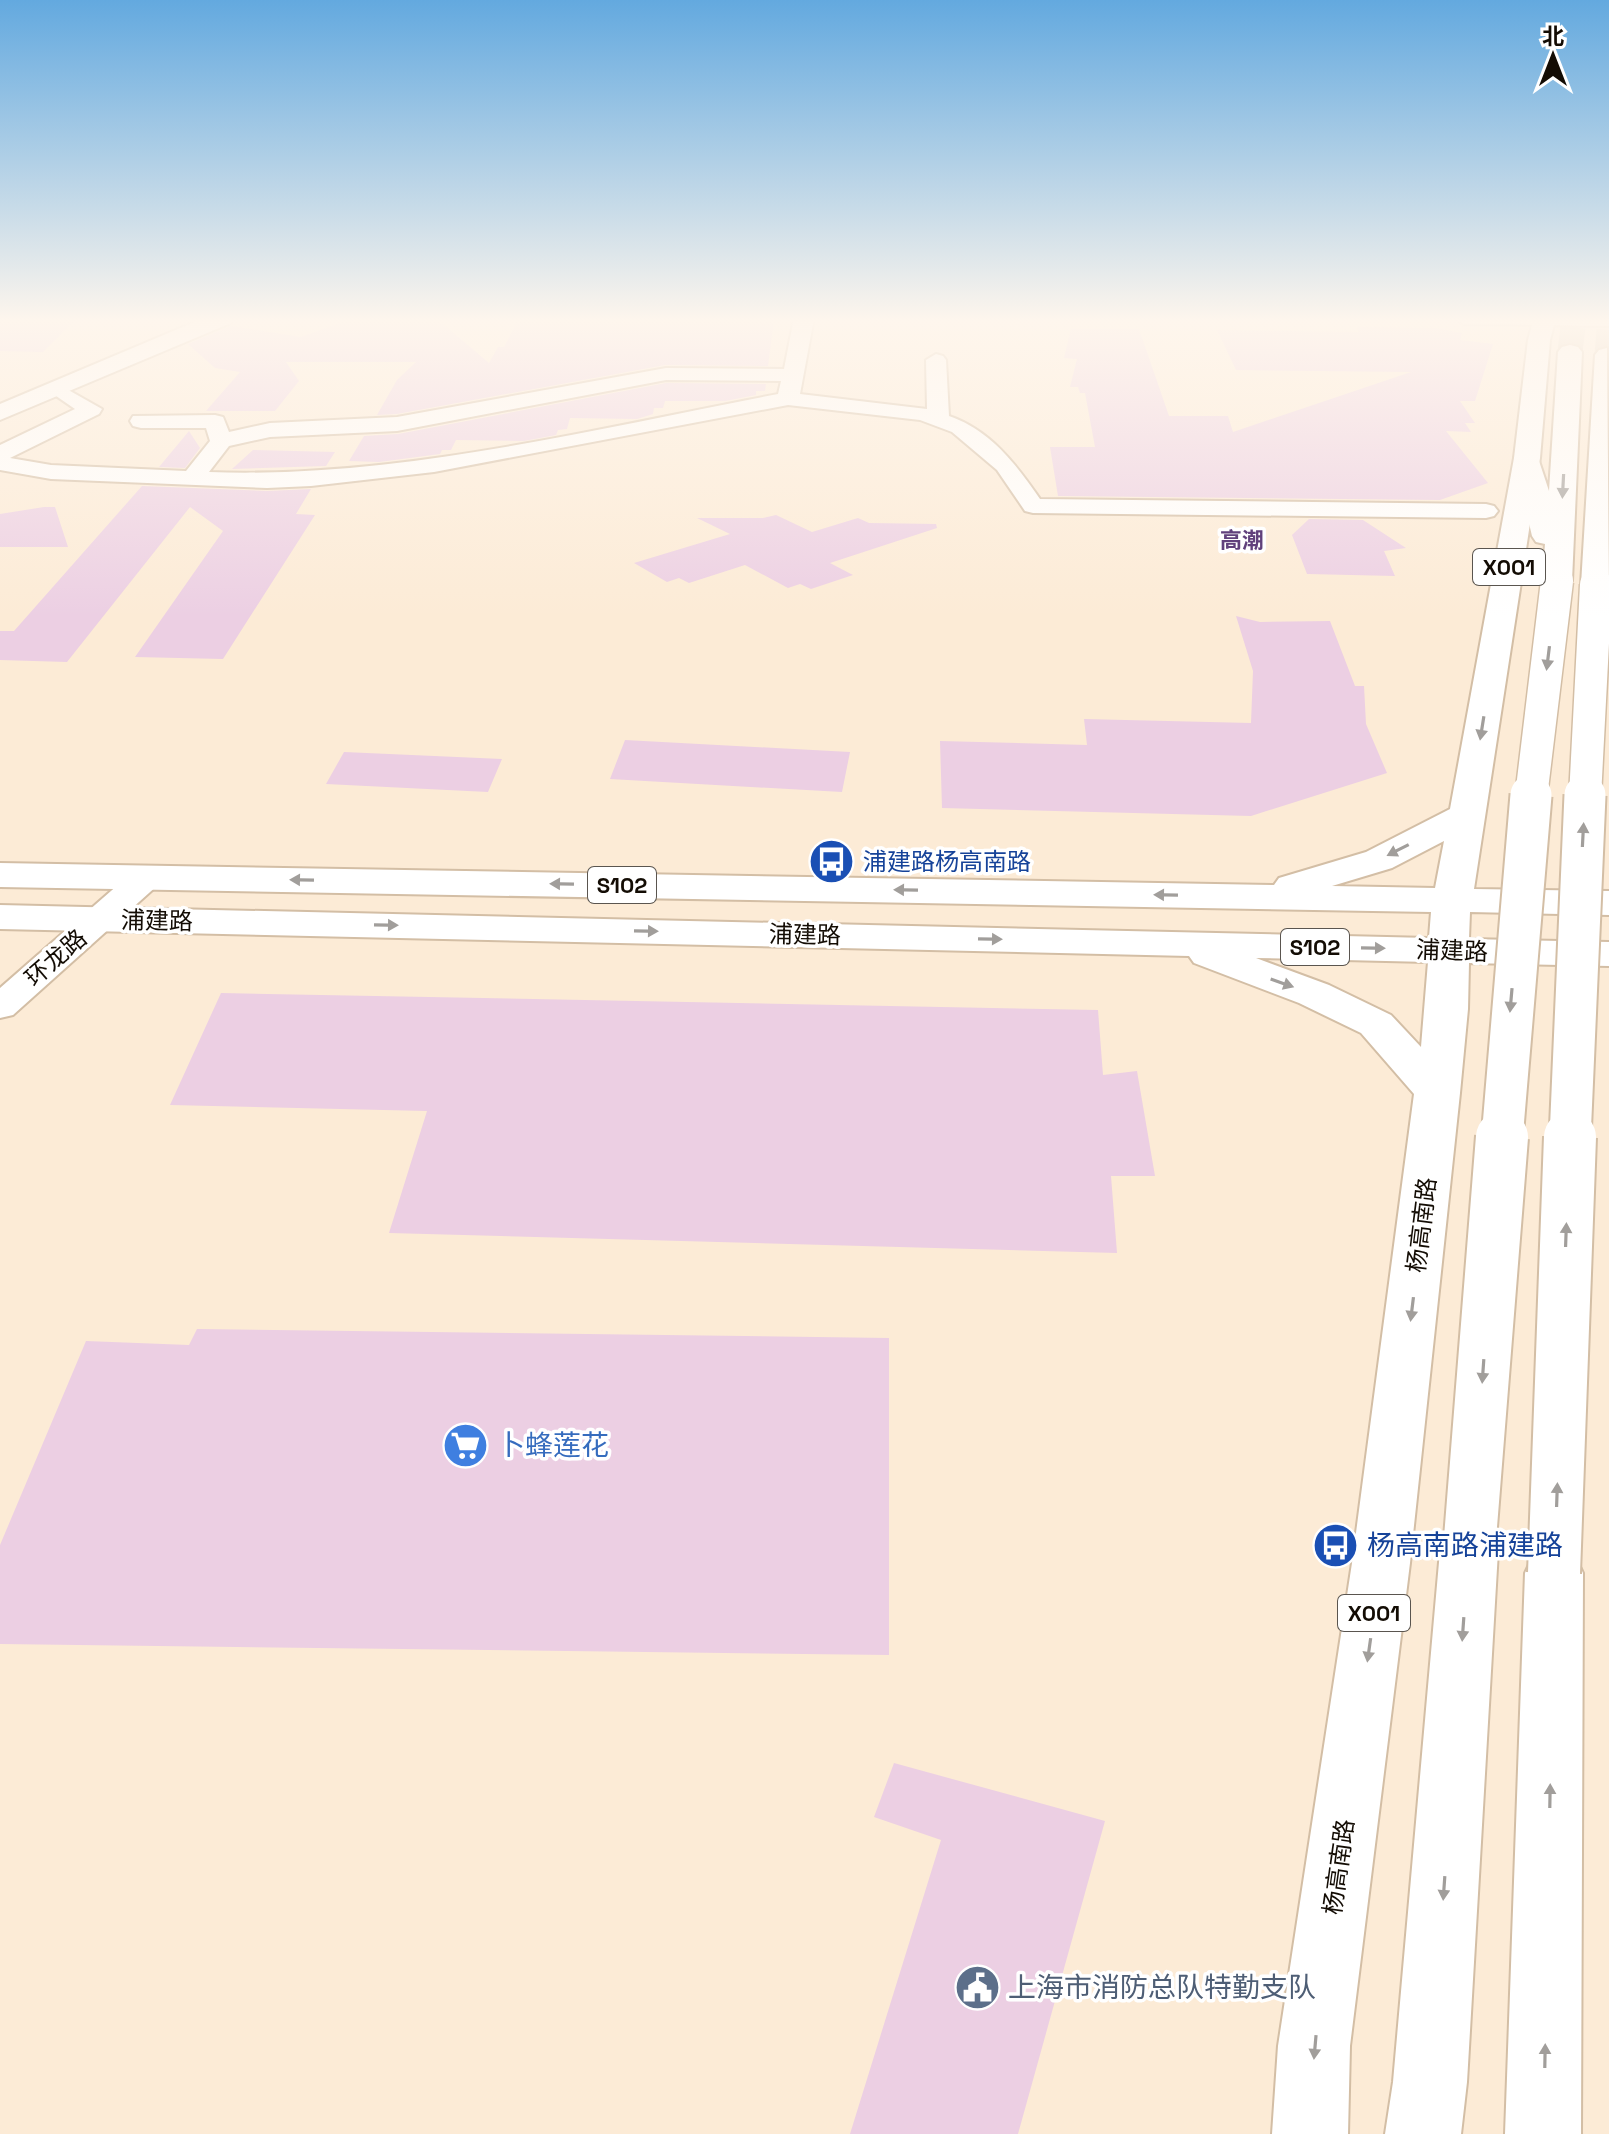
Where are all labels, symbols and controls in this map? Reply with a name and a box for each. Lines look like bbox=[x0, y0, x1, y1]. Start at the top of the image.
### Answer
north arrow bbox=[1513, 16, 1593, 96]
text: 北 bbox=[1542, 22, 1564, 50]
one-way arrow bbox=[1556, 474, 1569, 499]
district label: 高潮 bbox=[1220, 526, 1264, 554]
road number: X001 bbox=[1473, 549, 1545, 585]
one-way arrow bbox=[1541, 646, 1554, 671]
one-way arrow bbox=[1476, 716, 1488, 741]
one-way arrow bbox=[1577, 822, 1590, 847]
bus stop icon: 浦建路杨高南路 bbox=[808, 838, 856, 886]
one-way arrow bbox=[1387, 843, 1410, 856]
place label: 浦建路杨高南路 bbox=[863, 846, 1031, 877]
road number: S102 bbox=[588, 867, 656, 903]
one-way arrow bbox=[289, 874, 314, 886]
one-way arrow bbox=[549, 878, 574, 890]
one-way arrow bbox=[893, 884, 918, 896]
one-way arrow bbox=[1153, 889, 1178, 902]
street label: 浦建路 bbox=[121, 904, 193, 937]
street label: 浦建路 bbox=[769, 918, 841, 951]
one-way arrow bbox=[374, 919, 399, 932]
street label: 环龙路 bbox=[18, 922, 93, 993]
one-way arrow bbox=[634, 924, 659, 937]
road number: S102 bbox=[1281, 929, 1349, 965]
one-way arrow bbox=[978, 933, 1003, 945]
street label: 浦建路 bbox=[1415, 934, 1489, 967]
one-way arrow bbox=[1361, 942, 1386, 955]
one-way arrow bbox=[1270, 977, 1294, 989]
one-way arrow bbox=[1504, 988, 1517, 1013]
street label: 杨高南路 bbox=[1400, 1175, 1443, 1274]
one-way arrow bbox=[1560, 1222, 1573, 1247]
one-way arrow bbox=[1405, 1297, 1418, 1322]
one-way arrow bbox=[1476, 1359, 1489, 1384]
supermarket icon: 卜蜂莲花 bbox=[442, 1421, 490, 1469]
place label: 卜蜂莲花 bbox=[497, 1427, 609, 1463]
one-way arrow bbox=[1550, 1482, 1563, 1507]
bus stop icon: 杨高南路浦建路 bbox=[1312, 1521, 1360, 1569]
place label: 杨高南路浦建路 bbox=[1367, 1527, 1563, 1563]
road number: X001 bbox=[1338, 1595, 1410, 1631]
one-way arrow bbox=[1456, 1617, 1469, 1642]
one-way arrow bbox=[1362, 1638, 1375, 1663]
one-way arrow bbox=[1543, 1783, 1556, 1808]
street label: 杨高南路 bbox=[1316, 1817, 1361, 1917]
one-way arrow bbox=[1437, 1876, 1450, 1901]
public building icon: 上海市消防总队特勤支队 bbox=[953, 1963, 1001, 2011]
place label: 上海市消防总队特勤支队 bbox=[1008, 1969, 1316, 2005]
one-way arrow bbox=[1308, 2035, 1321, 2060]
one-way arrow bbox=[1538, 2043, 1551, 2068]

